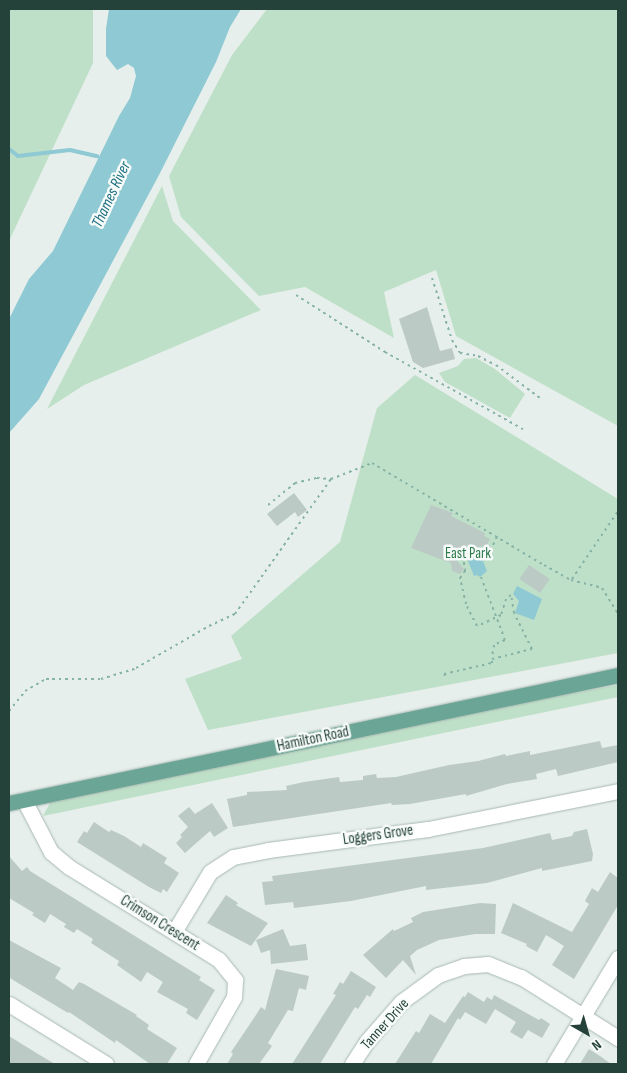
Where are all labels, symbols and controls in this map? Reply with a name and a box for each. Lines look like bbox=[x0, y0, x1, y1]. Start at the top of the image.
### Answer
water label: Thames River bbox=[88, 159, 136, 231]
park label: East Park bbox=[445, 545, 491, 563]
street label: Hamilton Road bbox=[275, 723, 351, 755]
street label: Loggers Grove bbox=[342, 821, 414, 849]
street label: Crimson Crescent bbox=[117, 891, 203, 955]
street label: Tanner Drive bbox=[357, 995, 413, 1053]
north arrow bbox=[562, 1008, 612, 1058]
text: N bbox=[588, 1036, 605, 1054]

